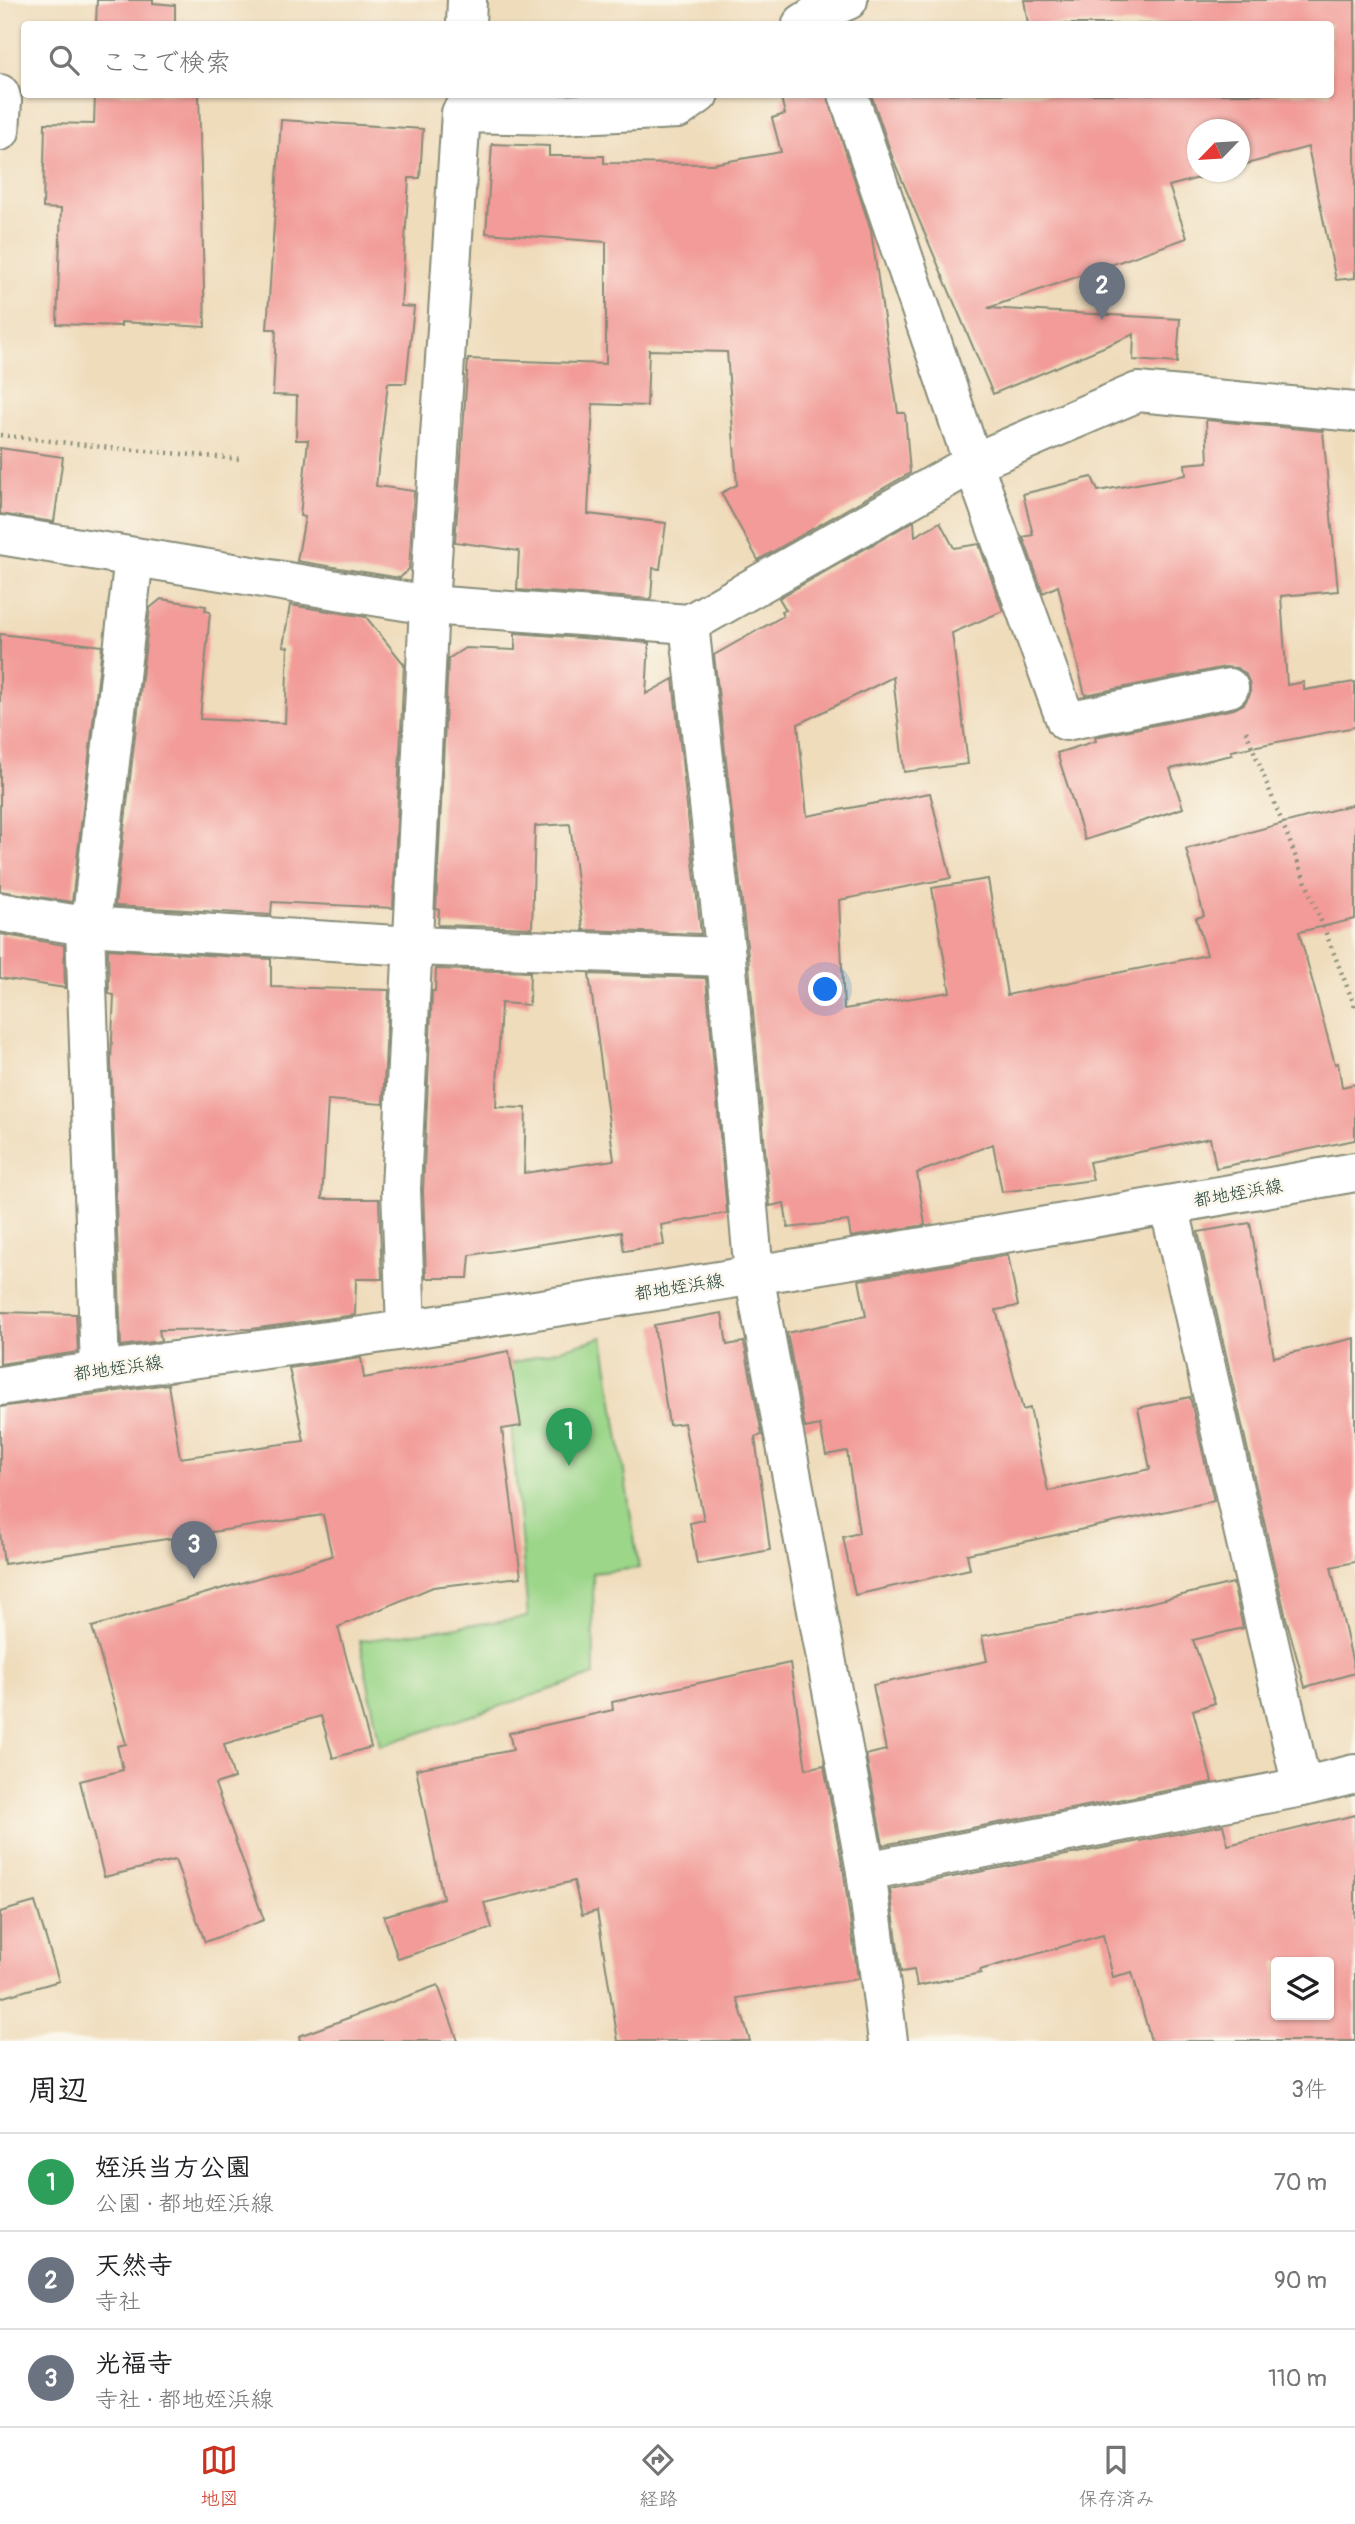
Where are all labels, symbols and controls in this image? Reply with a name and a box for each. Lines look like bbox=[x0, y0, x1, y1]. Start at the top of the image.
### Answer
search box bbox=[21, 21, 1334, 98]
icon: search bbox=[45, 41, 83, 79]
text: ここで検索 bbox=[101, 47, 231, 79]
north arrow bbox=[1187, 119, 1250, 182]
pin: 2 bbox=[1079, 262, 1125, 320]
your location bbox=[808, 972, 842, 1006]
street label: 都地姪浜線 bbox=[1192, 1174, 1284, 1213]
street label: 都地姪浜線 bbox=[633, 1269, 725, 1306]
street label: 都地姪浜線 bbox=[72, 1351, 164, 1386]
pin: 1 bbox=[546, 1408, 592, 1466]
pin: 3 bbox=[171, 1521, 217, 1579]
map controls bbox=[1271, 1957, 1334, 2020]
button: layers bbox=[1271, 1957, 1334, 2020]
text: 周辺 bbox=[28, 2072, 88, 2109]
text: 3件 bbox=[1291, 2075, 1327, 2104]
text: 姪浜当方公園 bbox=[95, 2152, 251, 2184]
text: 1 bbox=[47, 2168, 56, 2197]
text: 70 m bbox=[1274, 2168, 1327, 2197]
text: 公園 · 都地姪浜線 bbox=[95, 2189, 273, 2218]
text: 天然寺 bbox=[95, 2250, 173, 2282]
text: 2 bbox=[45, 2266, 57, 2295]
text: 90 m bbox=[1274, 2266, 1327, 2295]
text: 寺社 bbox=[95, 2287, 141, 2316]
text: 光福寺 bbox=[95, 2348, 173, 2380]
text: 3 bbox=[45, 2364, 57, 2393]
text: 110 m bbox=[1268, 2364, 1327, 2393]
text: 寺社 · 都地姪浜線 bbox=[95, 2385, 273, 2414]
tab: 地図 bbox=[200, 2441, 239, 2511]
tab: 経路 bbox=[639, 2441, 678, 2511]
tab: 保存済み bbox=[1078, 2441, 1155, 2511]

